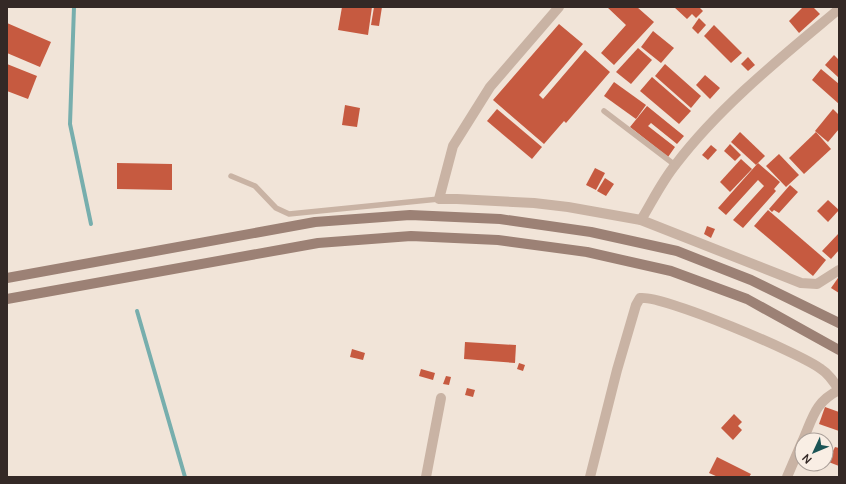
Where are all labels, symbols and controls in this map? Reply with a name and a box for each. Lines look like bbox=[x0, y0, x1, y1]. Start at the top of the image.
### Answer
north arrow bbox=[794, 432, 834, 472]
text: N bbox=[798, 451, 815, 467]

